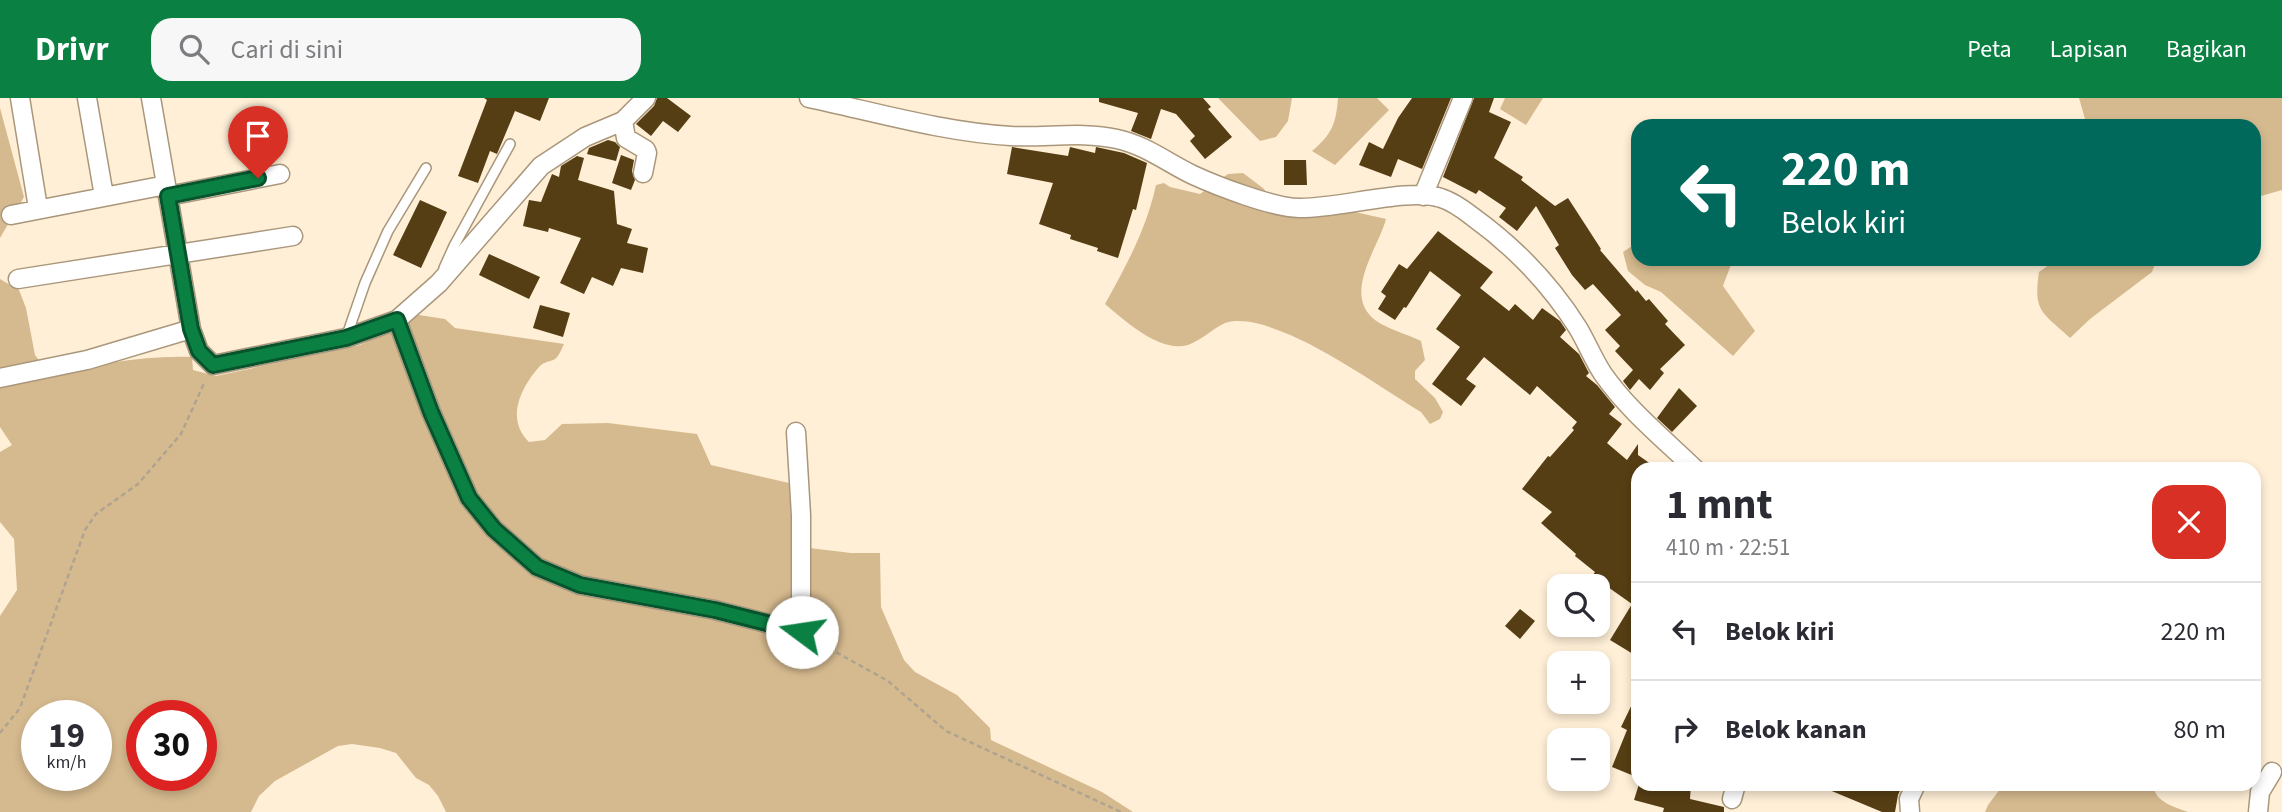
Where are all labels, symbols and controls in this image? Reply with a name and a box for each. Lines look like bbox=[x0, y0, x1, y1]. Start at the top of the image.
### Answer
search box bbox=[151, 18, 641, 81]
text: Drivr bbox=[35, 26, 109, 73]
icon: search bbox=[175, 30, 213, 68]
text: Cari di sini bbox=[231, 31, 343, 68]
text: Peta bbox=[1967, 32, 2012, 67]
text: Lapisan bbox=[2050, 32, 2128, 67]
text: Bagikan bbox=[2166, 32, 2247, 67]
pin bbox=[228, 106, 288, 178]
icon: arrive bbox=[239, 117, 277, 155]
text: 220 m bbox=[1781, 135, 1910, 205]
icon: left bbox=[1666, 147, 1757, 238]
text: Belok kiri bbox=[1781, 200, 1906, 246]
text: 1 mnt bbox=[1666, 475, 1773, 535]
button: close bbox=[2152, 485, 2226, 559]
text: 410 m · 22:51 bbox=[1666, 531, 1790, 564]
map controls bbox=[1547, 574, 1610, 791]
button: search bbox=[1547, 574, 1610, 637]
position arrow bbox=[765, 595, 839, 669]
icon: left bbox=[1666, 612, 1704, 650]
text: Belok kiri bbox=[1725, 613, 1834, 650]
text: 220 m bbox=[2160, 613, 2226, 650]
button: + bbox=[1547, 651, 1610, 714]
speed limit sign: 30 bbox=[126, 700, 217, 791]
icon: right bbox=[1666, 710, 1704, 748]
text: 19 bbox=[48, 711, 85, 761]
text: Belok kanan bbox=[1725, 711, 1867, 748]
text: 80 m bbox=[2173, 711, 2226, 748]
button: − bbox=[1547, 728, 1610, 791]
text: km/h bbox=[47, 750, 86, 775]

